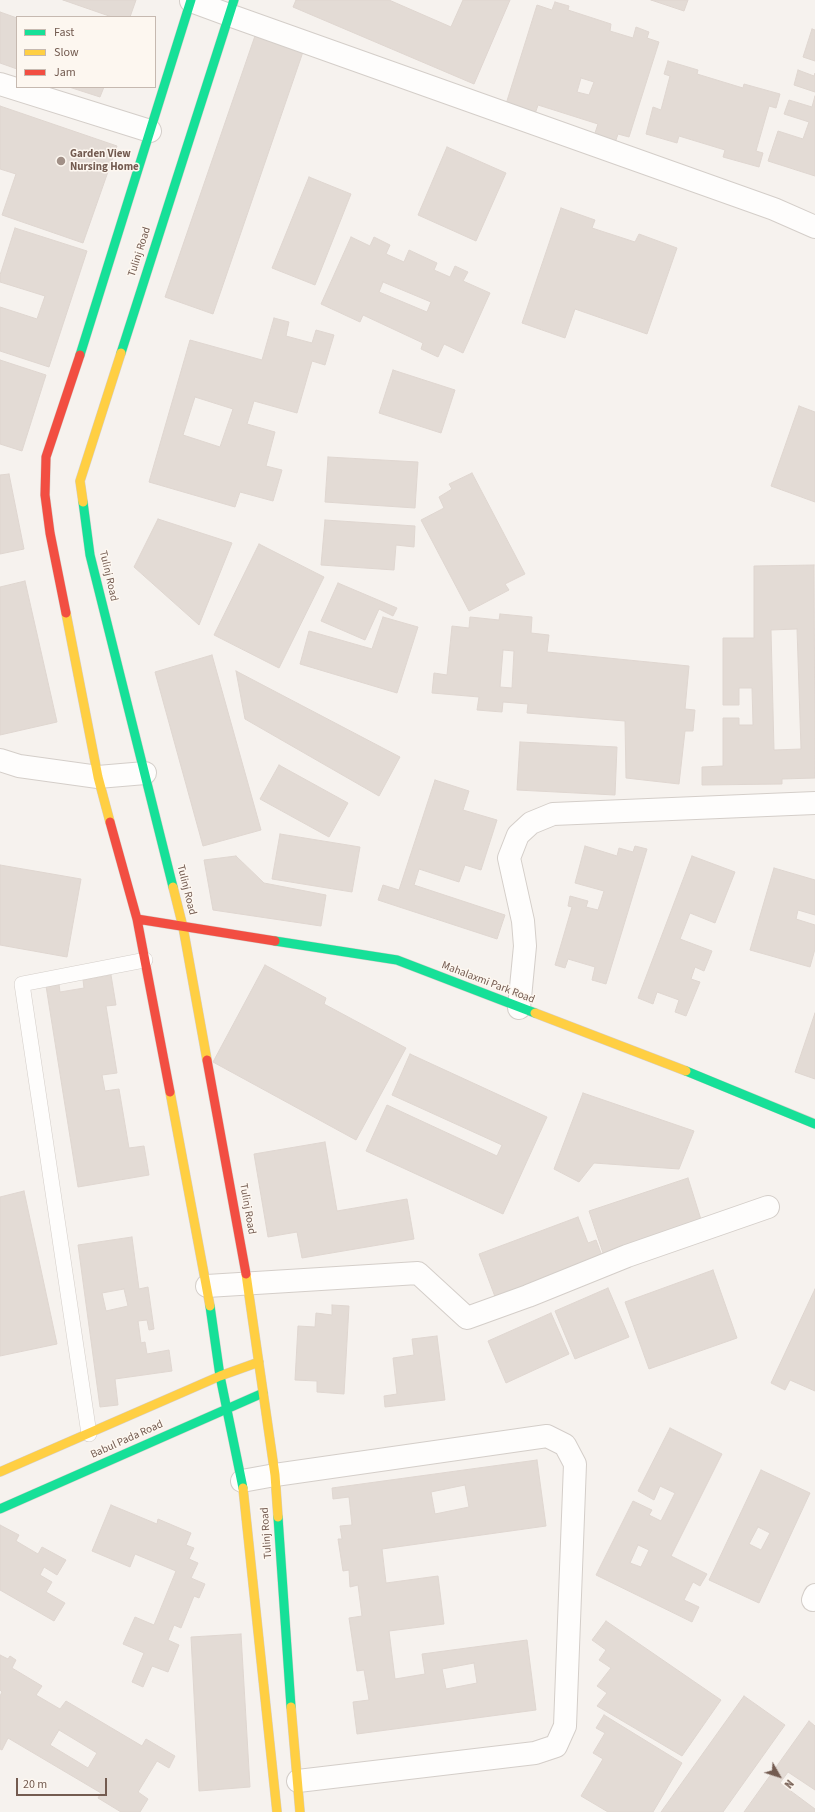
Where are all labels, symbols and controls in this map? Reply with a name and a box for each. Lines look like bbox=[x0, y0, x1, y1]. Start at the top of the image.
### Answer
legend bbox=[16, 16, 156, 88]
text: Fast bbox=[54, 24, 74, 41]
text: Slow bbox=[54, 44, 79, 61]
text: Jam bbox=[54, 64, 76, 81]
place label: Garden View Nursing Home bbox=[70, 148, 139, 174]
marker: Garden View Nursing Home bbox=[55, 155, 67, 167]
street label: Tulinj Road bbox=[126, 226, 154, 278]
street label: Tulinj Road bbox=[96, 549, 120, 603]
street label: Tulinj Road bbox=[173, 863, 199, 917]
street label: Mahalaxmi Park Road bbox=[440, 959, 536, 1007]
street label: Tulinj Road bbox=[236, 1183, 258, 1235]
street label: Babul Pada Road bbox=[89, 1418, 165, 1462]
street label: Tulinj Road bbox=[259, 1507, 275, 1559]
north arrow bbox=[759, 1756, 799, 1796]
scale bar bbox=[18, 1770, 109, 1796]
text: 20 m bbox=[23, 1776, 47, 1793]
text: N bbox=[781, 1776, 797, 1791]

